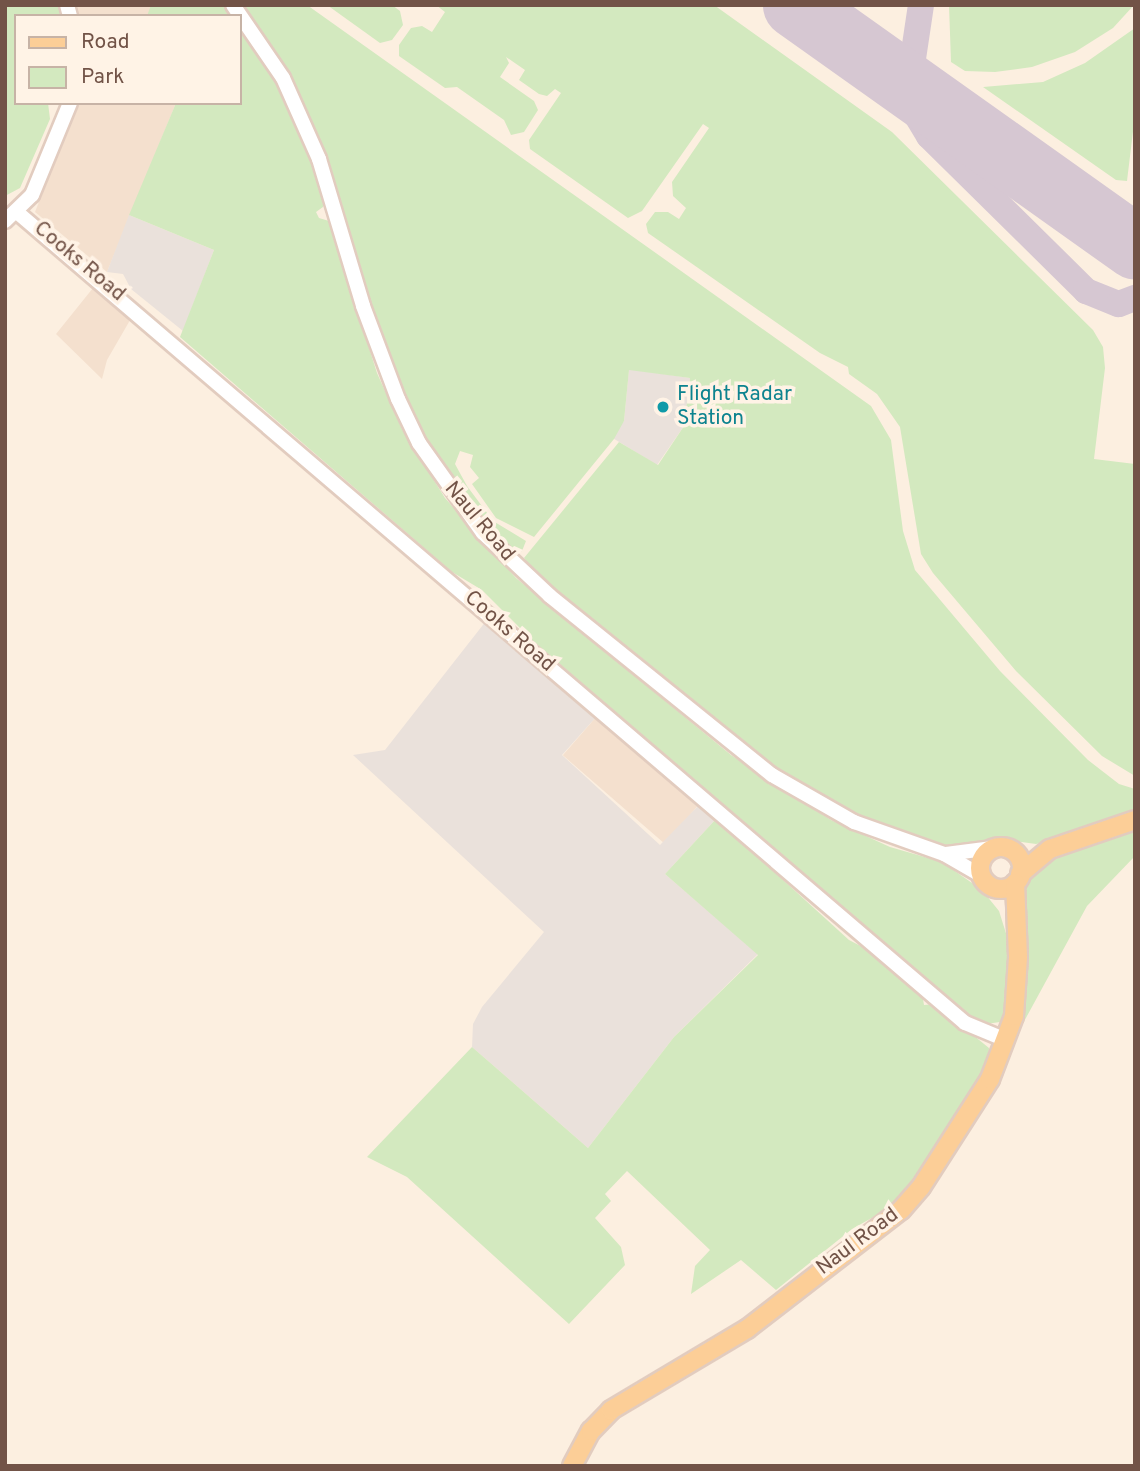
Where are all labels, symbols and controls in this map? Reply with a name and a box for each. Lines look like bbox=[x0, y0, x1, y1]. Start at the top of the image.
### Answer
legend bbox=[14, 14, 242, 105]
text: Road bbox=[81, 29, 130, 56]
text: Park bbox=[81, 64, 124, 91]
street label: Cooks Road bbox=[28, 216, 130, 308]
place label: Flight Radar Station bbox=[677, 382, 792, 432]
marker: Flight Radar Station bbox=[655, 399, 671, 415]
street label: Naul Road bbox=[438, 477, 520, 567]
street label: Cooks Road bbox=[459, 586, 559, 678]
street label: Naul Road bbox=[812, 1203, 904, 1281]

